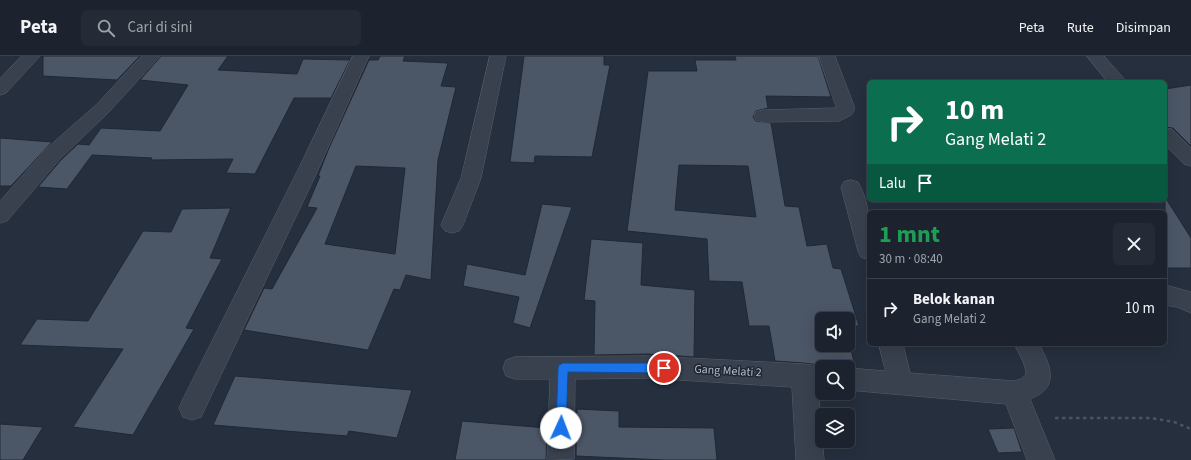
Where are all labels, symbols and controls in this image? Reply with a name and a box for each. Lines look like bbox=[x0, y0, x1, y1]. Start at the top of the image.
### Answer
search box bbox=[81, 10, 361, 46]
text: Peta bbox=[20, 14, 57, 41]
icon: search bbox=[95, 17, 117, 39]
text: Cari di sini bbox=[127, 17, 192, 38]
text: Peta bbox=[1019, 18, 1045, 38]
text: Rute bbox=[1067, 18, 1094, 38]
text: Disimpan bbox=[1116, 18, 1171, 38]
text: 10 m bbox=[945, 90, 1004, 130]
icon: right bbox=[879, 96, 931, 148]
text: Gang Melati 2 bbox=[945, 127, 1046, 152]
icon: arrive bbox=[914, 172, 936, 194]
text: Lalu bbox=[879, 173, 906, 194]
text: 1 mnt bbox=[879, 217, 940, 252]
button: close bbox=[1113, 223, 1155, 265]
text: 30 m · 08:40 bbox=[879, 250, 943, 268]
text: Belok kanan bbox=[913, 289, 995, 310]
icon: right bbox=[879, 298, 901, 320]
text: 10 m bbox=[1125, 298, 1155, 319]
text: Gang Melati 2 bbox=[913, 310, 986, 328]
map controls bbox=[815, 312, 855, 448]
button: sound bbox=[815, 312, 855, 352]
pin bbox=[647, 351, 681, 385]
icon: arrive bbox=[653, 357, 675, 379]
button: search bbox=[815, 360, 855, 400]
street label: Gang Melati 2 bbox=[694, 361, 762, 381]
position arrow bbox=[540, 407, 582, 449]
button: layers bbox=[815, 408, 855, 448]

